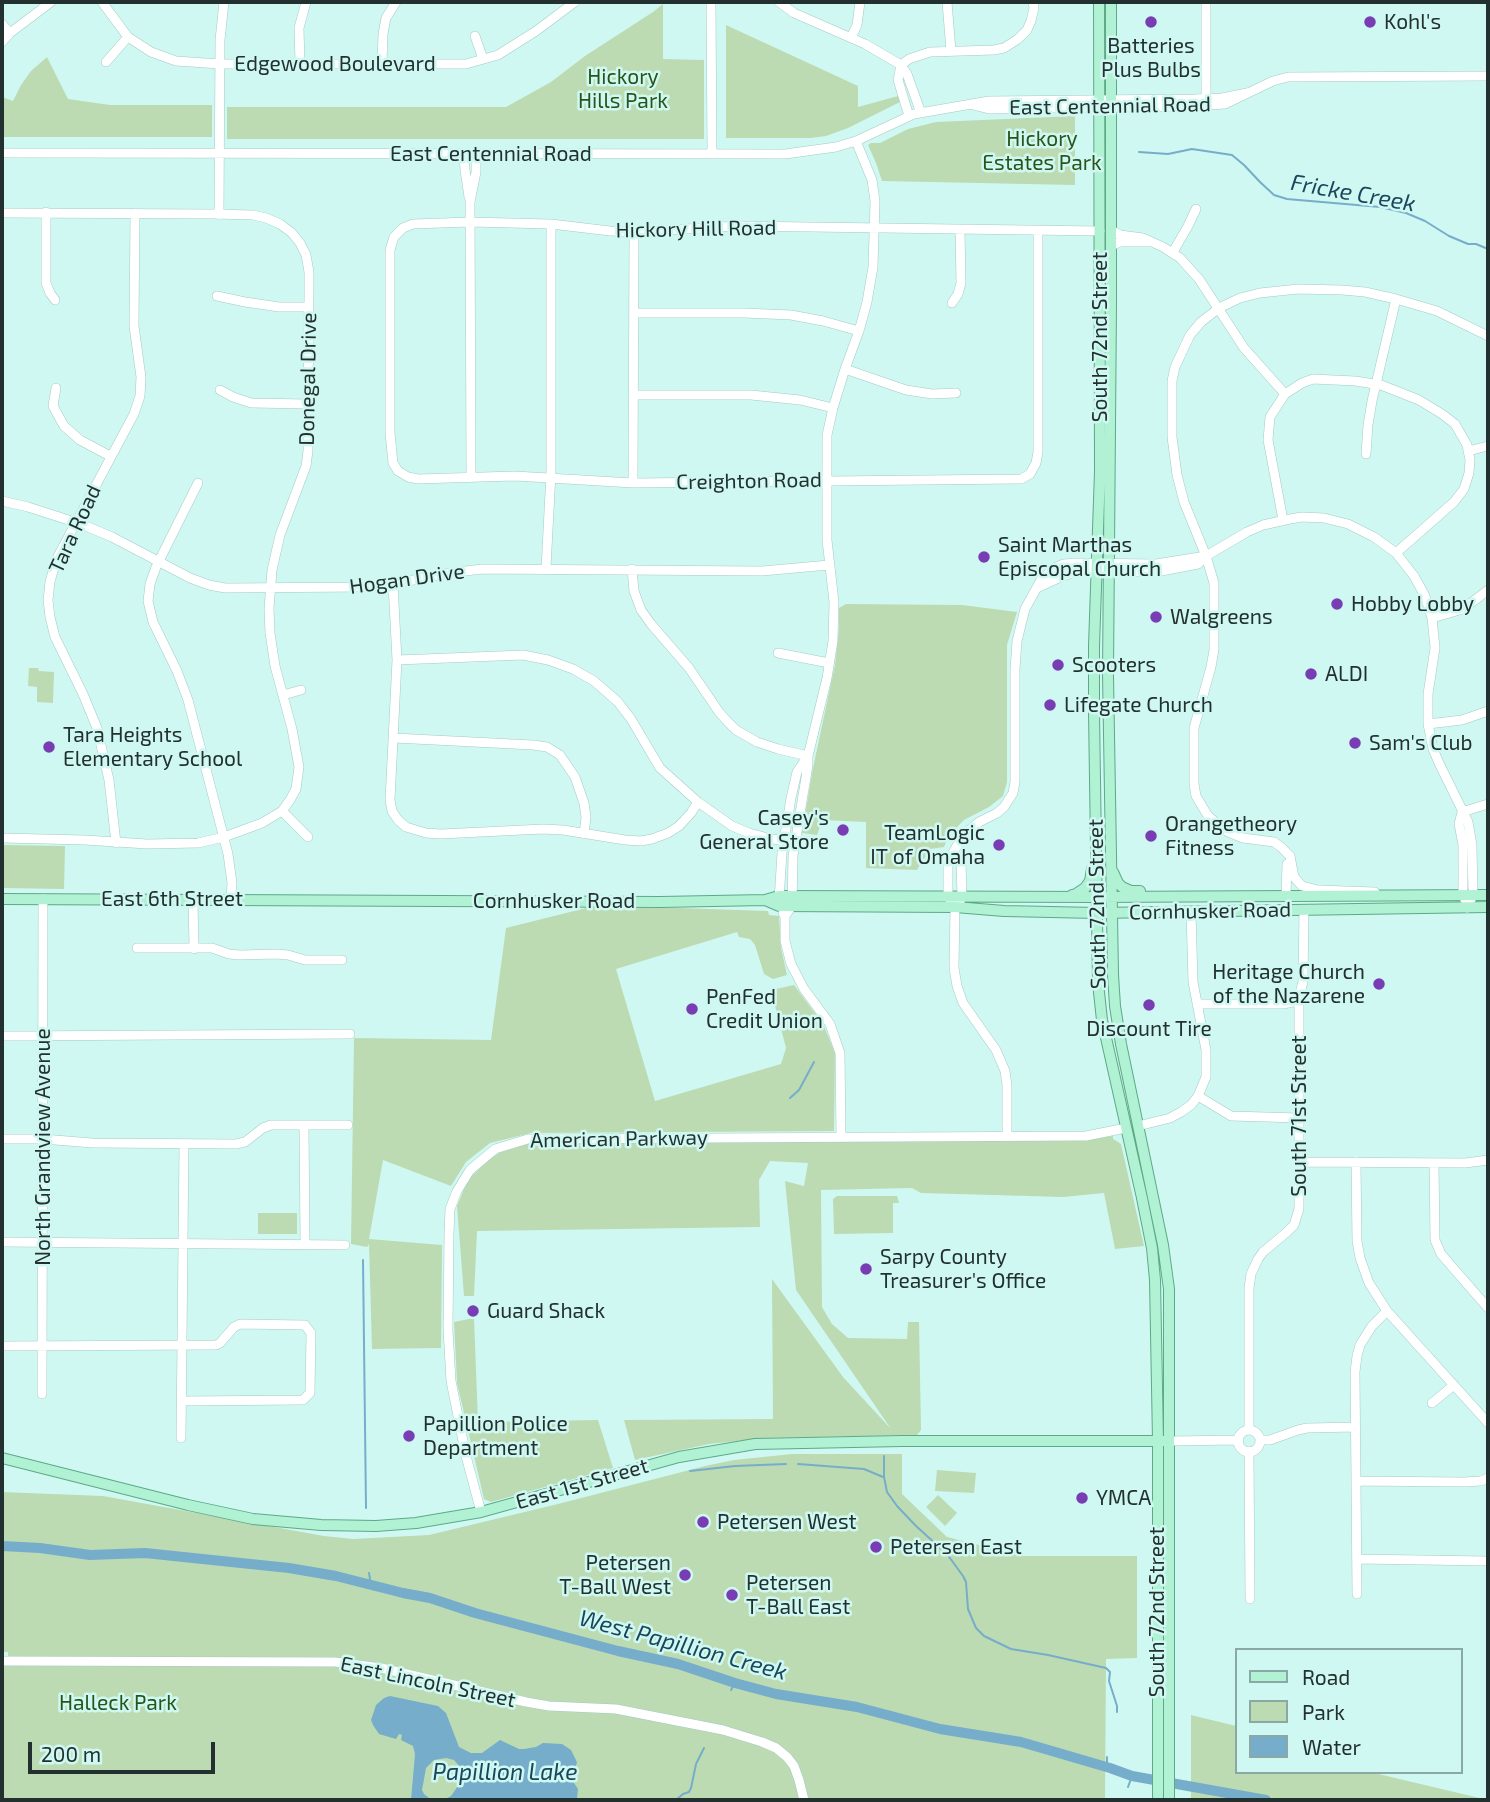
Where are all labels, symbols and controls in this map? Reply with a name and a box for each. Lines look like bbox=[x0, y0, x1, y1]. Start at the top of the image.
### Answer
place label: Kohl's bbox=[1384, 9, 1441, 35]
marker: Batteries Plus Bulbs bbox=[1143, 14, 1159, 30]
marker: Kohl's bbox=[1362, 14, 1378, 30]
place label: Batteries Plus Bulbs bbox=[1101, 33, 1201, 83]
street label: Edgewood Boulevard bbox=[234, 51, 436, 77]
park label: Hickory Hills Park bbox=[578, 64, 668, 114]
street label: East Centennial Road bbox=[1009, 92, 1211, 120]
park label: Hickory Estates Park bbox=[982, 126, 1102, 176]
street label: East Centennial Road bbox=[390, 141, 592, 167]
water label: Fricke Creek bbox=[1289, 168, 1417, 218]
street label: Hickory Hill Road bbox=[615, 215, 777, 243]
street label: South 72nd Street bbox=[1087, 252, 1113, 422]
street label: Donegal Drive bbox=[294, 312, 322, 446]
street label: Creighton Road bbox=[676, 467, 822, 495]
street label: Tara Road bbox=[44, 481, 106, 577]
place label: Saint Marthas Episcopal Church bbox=[998, 532, 1161, 582]
marker: Saint Marthas Episcopal Church bbox=[976, 549, 992, 565]
street label: Hogan Drive bbox=[348, 558, 466, 600]
place label: Hobby Lobby bbox=[1351, 591, 1474, 617]
marker: Hobby Lobby bbox=[1329, 596, 1345, 612]
place label: Walgreens bbox=[1170, 604, 1273, 630]
marker: Walgreens bbox=[1148, 609, 1164, 625]
place label: Scooters bbox=[1072, 652, 1156, 678]
marker: Scooters bbox=[1050, 657, 1066, 673]
place label: ALDI bbox=[1325, 661, 1368, 687]
marker: ALDI bbox=[1303, 666, 1319, 682]
place label: Lifegate Church bbox=[1064, 692, 1213, 718]
marker: Lifegate Church bbox=[1042, 697, 1058, 713]
place label: Tara Heights Elementary School bbox=[63, 722, 242, 772]
place label: Sam's Club bbox=[1369, 730, 1472, 756]
marker: Sam's Club bbox=[1347, 735, 1363, 751]
marker: Tara Heights Elementary School bbox=[41, 739, 57, 755]
place label: Casey's General Store bbox=[699, 805, 829, 855]
place label: Orangetheory Fitness bbox=[1165, 811, 1297, 861]
street label: South 72nd Street bbox=[1083, 819, 1111, 989]
place label: TeamLogic IT of Omaha bbox=[870, 820, 985, 870]
marker: Casey's General Store bbox=[835, 822, 851, 838]
marker: Orangetheory Fitness bbox=[1143, 828, 1159, 844]
marker: TeamLogic IT of Omaha bbox=[991, 837, 1007, 853]
street label: East 6th Street bbox=[101, 886, 243, 912]
street label: Cornhusker Road bbox=[473, 888, 635, 914]
street label: Cornhusker Road bbox=[1129, 897, 1291, 925]
place label: Heritage Church of the Nazarene bbox=[1212, 959, 1365, 1009]
marker: Heritage Church of the Nazarene bbox=[1371, 976, 1387, 992]
place label: PenFed Credit Union bbox=[706, 984, 823, 1034]
marker: Discount Tire bbox=[1141, 997, 1157, 1013]
marker: PenFed Credit Union bbox=[684, 1001, 700, 1017]
place label: Discount Tire bbox=[1086, 1016, 1212, 1042]
street label: North Grandview Avenue bbox=[30, 1028, 56, 1266]
street label: South 71st Street bbox=[1286, 1035, 1312, 1197]
street label: American Parkway bbox=[530, 1125, 708, 1153]
place label: Sarpy County Treasurer's Office bbox=[880, 1244, 1046, 1294]
marker: Sarpy County Treasurer's Office bbox=[858, 1261, 874, 1277]
place label: Guard Shack bbox=[487, 1298, 605, 1324]
marker: Guard Shack bbox=[465, 1303, 481, 1319]
place label: Papillion Police Department bbox=[423, 1411, 568, 1461]
marker: Papillion Police Department bbox=[401, 1428, 417, 1444]
street label: East 1st Street bbox=[513, 1453, 651, 1515]
place label: YMCA bbox=[1096, 1485, 1151, 1511]
marker: YMCA bbox=[1074, 1490, 1090, 1506]
place label: Petersen West bbox=[717, 1509, 857, 1535]
marker: Petersen West bbox=[695, 1514, 711, 1530]
street label: South 72nd Street bbox=[1144, 1527, 1170, 1697]
place label: Petersen East bbox=[890, 1534, 1022, 1560]
marker: Petersen East bbox=[868, 1539, 884, 1555]
place label: Petersen T-Ball West bbox=[559, 1550, 671, 1600]
marker: Petersen T-Ball West bbox=[677, 1567, 693, 1583]
place label: Petersen T-Ball East bbox=[746, 1570, 850, 1620]
marker: Petersen T-Ball East bbox=[724, 1587, 740, 1603]
water label: West Papillion Creek bbox=[576, 1604, 790, 1686]
legend bbox=[1234, 1648, 1462, 1774]
street label: East Lincoln Street bbox=[338, 1651, 518, 1713]
text: Road bbox=[1302, 1664, 1350, 1689]
park label: Halleck Park bbox=[59, 1690, 177, 1716]
text: Park bbox=[1302, 1699, 1345, 1724]
scale bar bbox=[32, 1728, 219, 1772]
text: Water bbox=[1302, 1734, 1361, 1759]
text: 200 m bbox=[41, 1741, 101, 1766]
water label: Papillion Lake bbox=[432, 1758, 578, 1786]

